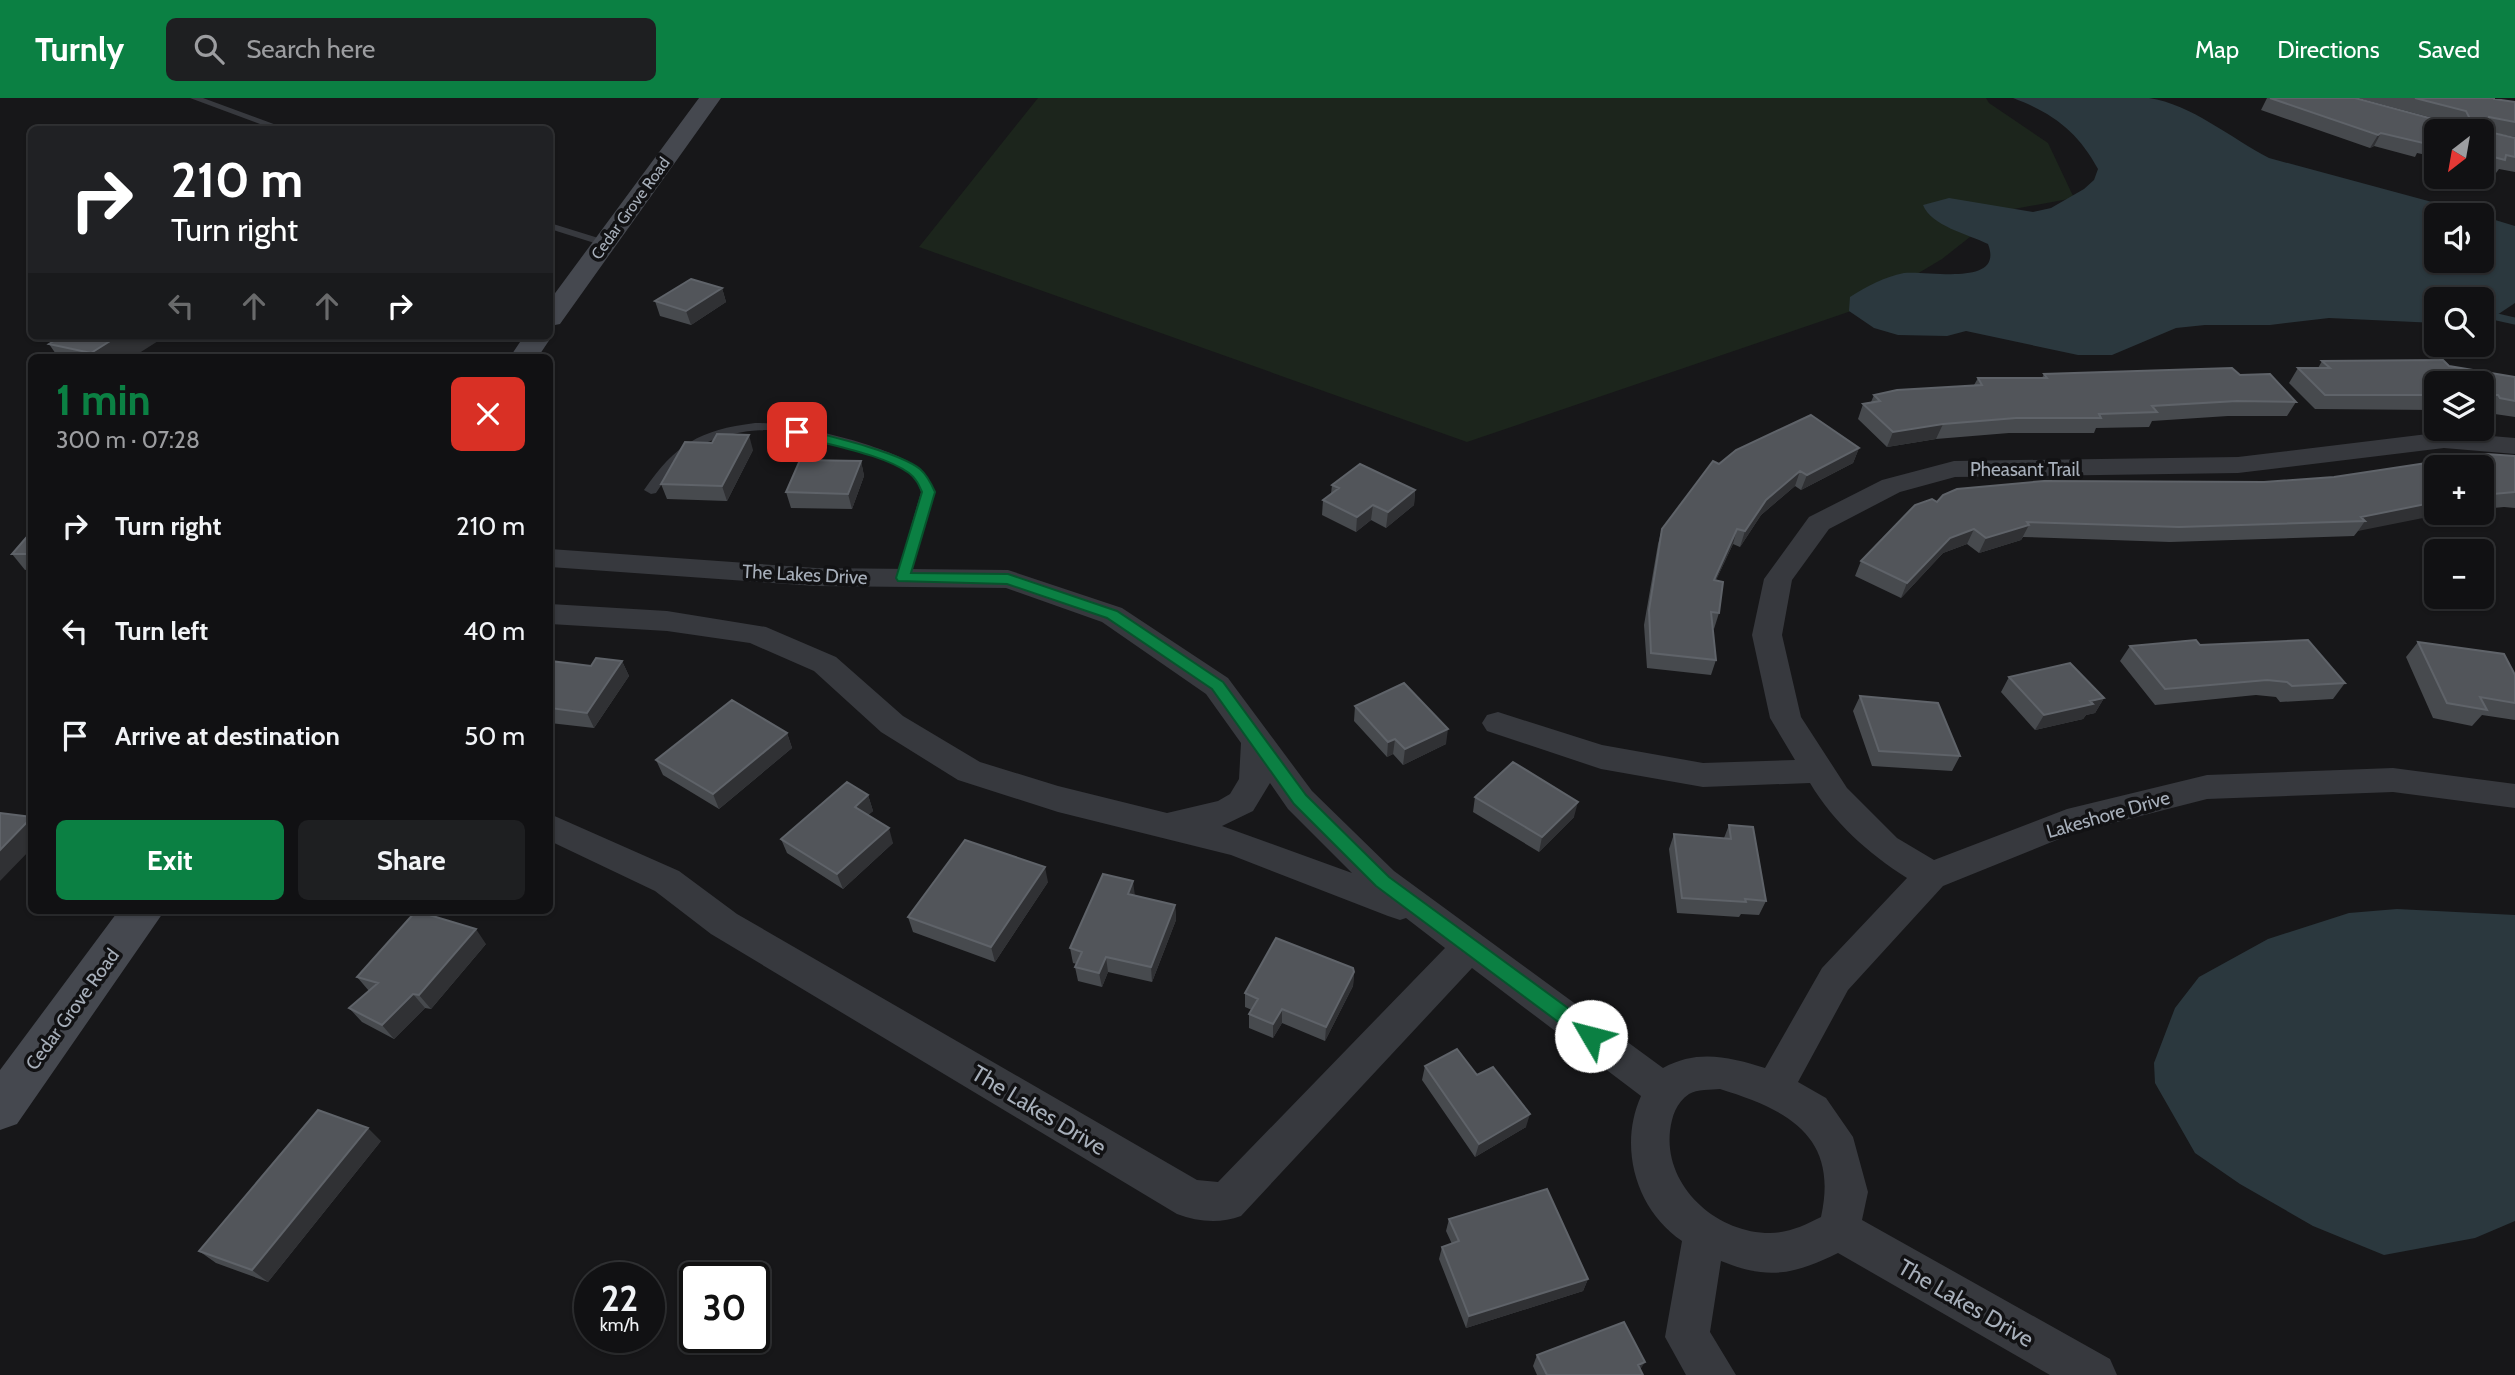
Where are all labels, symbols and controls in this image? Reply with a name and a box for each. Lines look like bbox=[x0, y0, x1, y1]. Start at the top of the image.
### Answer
search box bbox=[166, 18, 656, 81]
text: Turnly bbox=[35, 29, 124, 69]
icon: search bbox=[190, 30, 228, 68]
text: Search here bbox=[246, 33, 375, 65]
text: Map bbox=[2195, 35, 2239, 64]
text: Directions bbox=[2277, 35, 2380, 64]
text: Saved bbox=[2418, 35, 2480, 64]
north arrow bbox=[2424, 119, 2494, 189]
map controls bbox=[2424, 119, 2494, 609]
text: 210 m bbox=[171, 150, 303, 209]
icon: right bbox=[56, 154, 147, 245]
street label: Cedar Grove Road bbox=[587, 154, 674, 263]
button: sound bbox=[2424, 203, 2494, 273]
text: Turn right bbox=[171, 210, 298, 249]
icon: left bbox=[162, 287, 200, 325]
icon: ahead bbox=[235, 287, 273, 325]
icon: ahead bbox=[308, 287, 346, 325]
icon: right bbox=[381, 287, 419, 325]
button: search bbox=[2424, 287, 2494, 357]
button: layers bbox=[2424, 371, 2494, 441]
text: 1 min bbox=[56, 374, 151, 426]
button: close bbox=[451, 377, 525, 451]
pin bbox=[767, 402, 827, 462]
icon: arrive bbox=[778, 413, 816, 451]
text: 300 m · 07:28 bbox=[56, 426, 200, 454]
button: + bbox=[2424, 455, 2494, 525]
street label: Pheasant Trail bbox=[1970, 458, 2081, 481]
icon: right bbox=[56, 507, 94, 545]
text: Turn right bbox=[115, 510, 221, 542]
text: 210 m bbox=[456, 510, 525, 542]
button: − bbox=[2424, 539, 2494, 609]
street label: The Lakes Drive bbox=[742, 560, 869, 589]
icon: left bbox=[56, 612, 94, 650]
text: Turn left bbox=[115, 615, 208, 647]
text: 40 m bbox=[463, 615, 525, 647]
icon: arrive bbox=[56, 717, 94, 755]
text: Arrive at destination bbox=[115, 720, 340, 752]
text: 50 m bbox=[464, 720, 525, 752]
street label: Lakeshore Drive bbox=[2044, 786, 2173, 843]
button: Exit bbox=[56, 820, 284, 900]
button: Share bbox=[298, 820, 525, 900]
street label: Cedar Grove Road bbox=[21, 944, 124, 1074]
position arrow bbox=[1554, 999, 1628, 1073]
street label: The Lakes Drive bbox=[967, 1059, 1112, 1161]
street label: The Lakes Drive bbox=[1893, 1253, 2039, 1353]
speed limit sign: 30 bbox=[679, 1262, 770, 1353]
text: 22 bbox=[601, 1277, 638, 1320]
text: km/h bbox=[600, 1314, 639, 1336]

